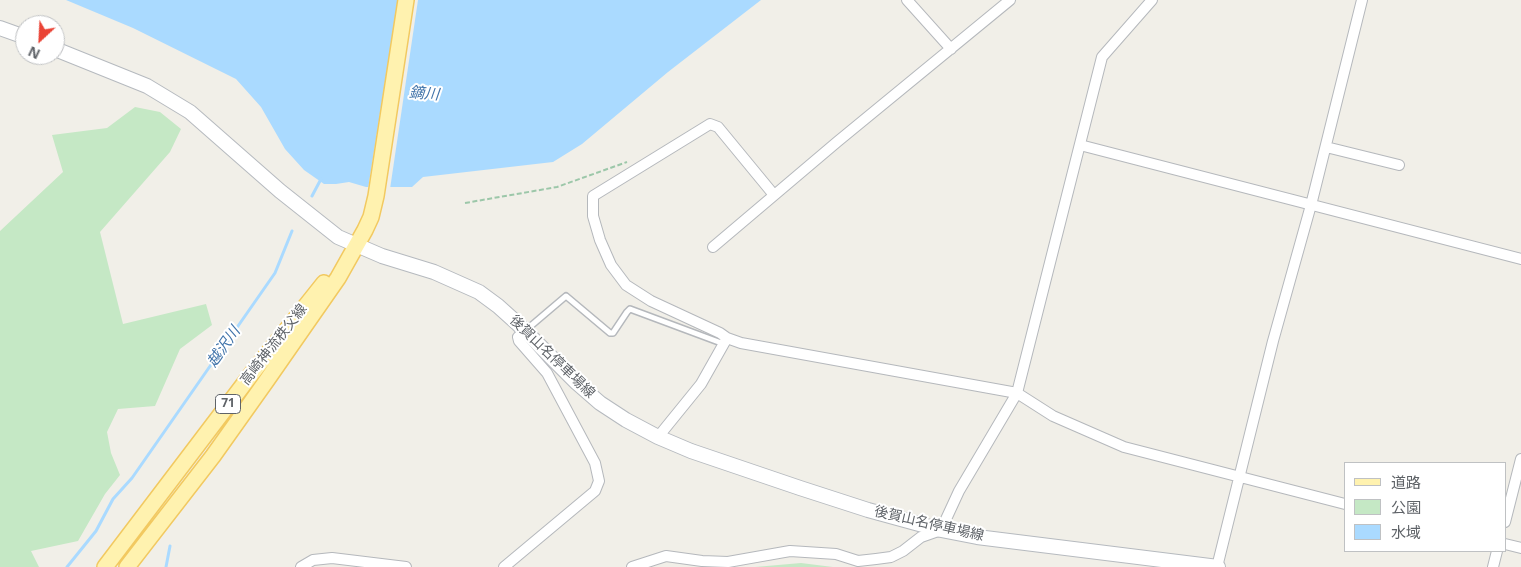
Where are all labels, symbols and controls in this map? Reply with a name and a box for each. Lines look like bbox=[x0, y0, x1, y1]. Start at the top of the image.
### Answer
north arrow bbox=[15, 15, 65, 65]
text: N bbox=[25, 42, 43, 64]
water label: 鏑川 bbox=[408, 84, 440, 104]
street label: 高崎神流秩父線 bbox=[237, 301, 311, 389]
street label: 後賀山名停車場線 bbox=[506, 312, 598, 402]
water label: 越沢川 bbox=[204, 323, 244, 371]
road number: 71 bbox=[216, 394, 240, 414]
legend bbox=[1344, 462, 1506, 552]
text: 道路 bbox=[1391, 472, 1421, 492]
text: 公園 bbox=[1391, 497, 1421, 517]
street label: 後賀山名停車場線 bbox=[873, 503, 985, 545]
text: 水域 bbox=[1391, 522, 1421, 542]

